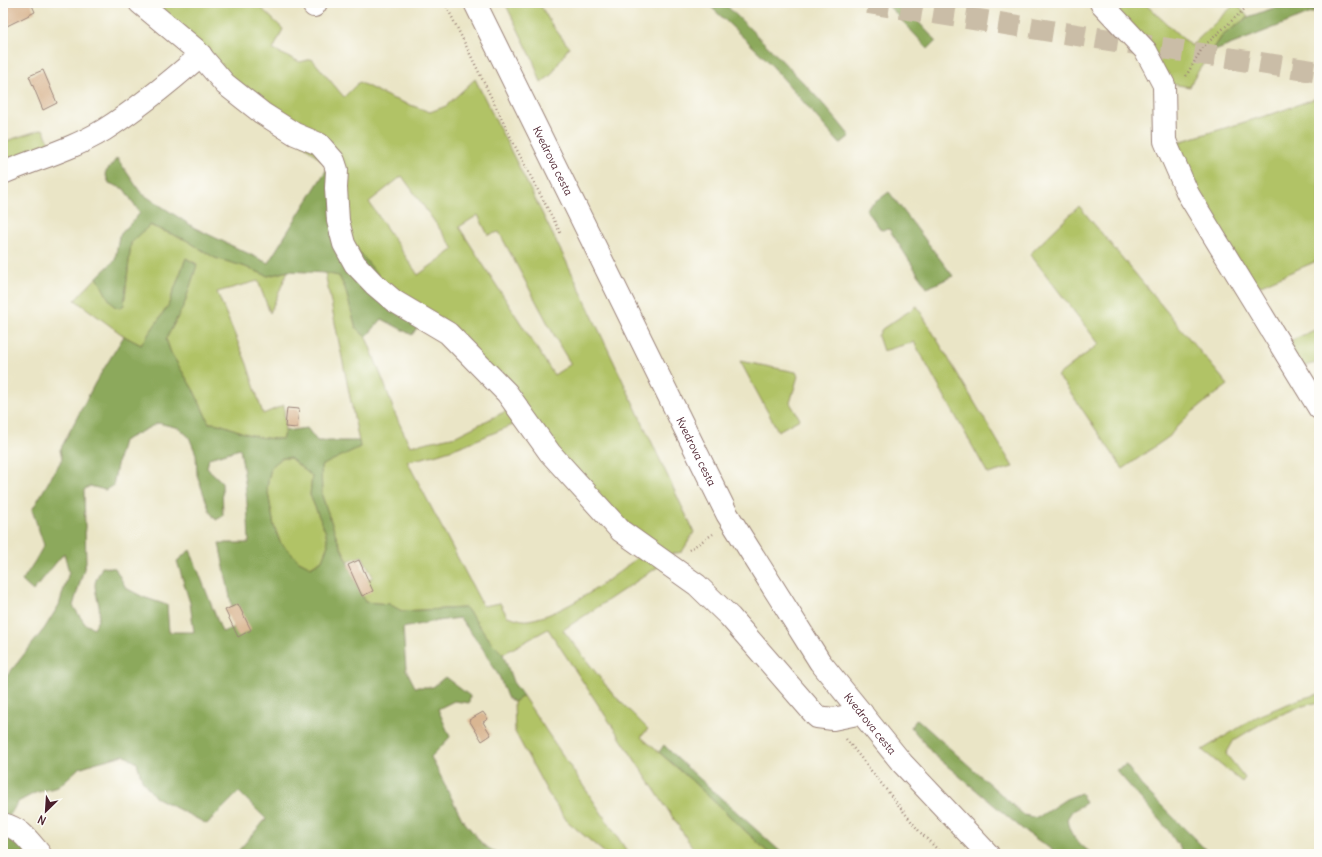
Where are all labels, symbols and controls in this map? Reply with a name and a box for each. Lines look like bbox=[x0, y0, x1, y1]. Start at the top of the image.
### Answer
street label: Kvedrova cesta bbox=[530, 124, 576, 198]
street label: Kvedrova cesta bbox=[673, 415, 719, 488]
street label: Kvedrova cesta bbox=[841, 690, 899, 757]
north arrow bbox=[26, 791, 66, 831]
text: N bbox=[35, 812, 48, 828]

